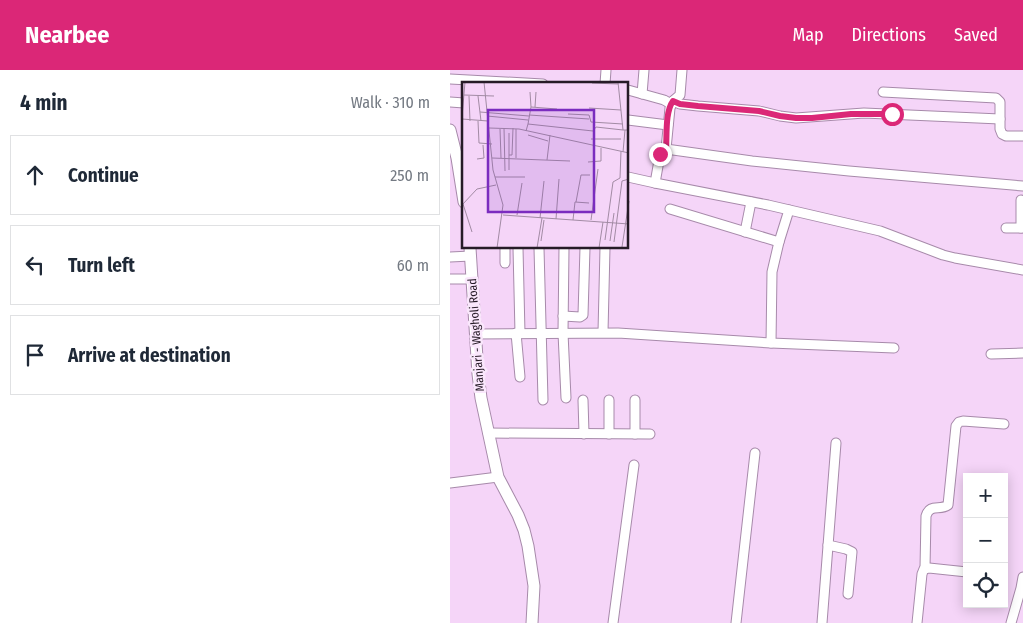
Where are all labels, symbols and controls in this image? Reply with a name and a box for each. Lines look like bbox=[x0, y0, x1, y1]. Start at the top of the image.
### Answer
text: Nearbee bbox=[25, 21, 109, 49]
text: Map bbox=[792, 24, 824, 46]
text: Directions bbox=[852, 24, 926, 46]
text: Saved bbox=[954, 24, 998, 46]
inset map bbox=[462, 82, 629, 249]
text: 4 min bbox=[20, 90, 68, 116]
text: Walk · 310 m bbox=[351, 93, 430, 112]
route start bbox=[881, 103, 904, 126]
route end bbox=[649, 143, 672, 166]
icon: ahead bbox=[21, 161, 49, 189]
text: Continue bbox=[68, 164, 139, 187]
text: 250 m bbox=[390, 166, 429, 185]
icon: left bbox=[21, 251, 49, 279]
text: Turn left bbox=[68, 254, 135, 277]
text: 60 m bbox=[397, 256, 429, 275]
street label: Manjari - Wagholi Road bbox=[465, 278, 487, 392]
icon: arrive bbox=[21, 341, 49, 369]
text: Arrive at destination bbox=[68, 344, 231, 367]
map controls bbox=[963, 473, 1008, 608]
button: + bbox=[963, 473, 1008, 518]
button: − bbox=[963, 518, 1008, 563]
button: locate bbox=[963, 563, 1008, 608]

